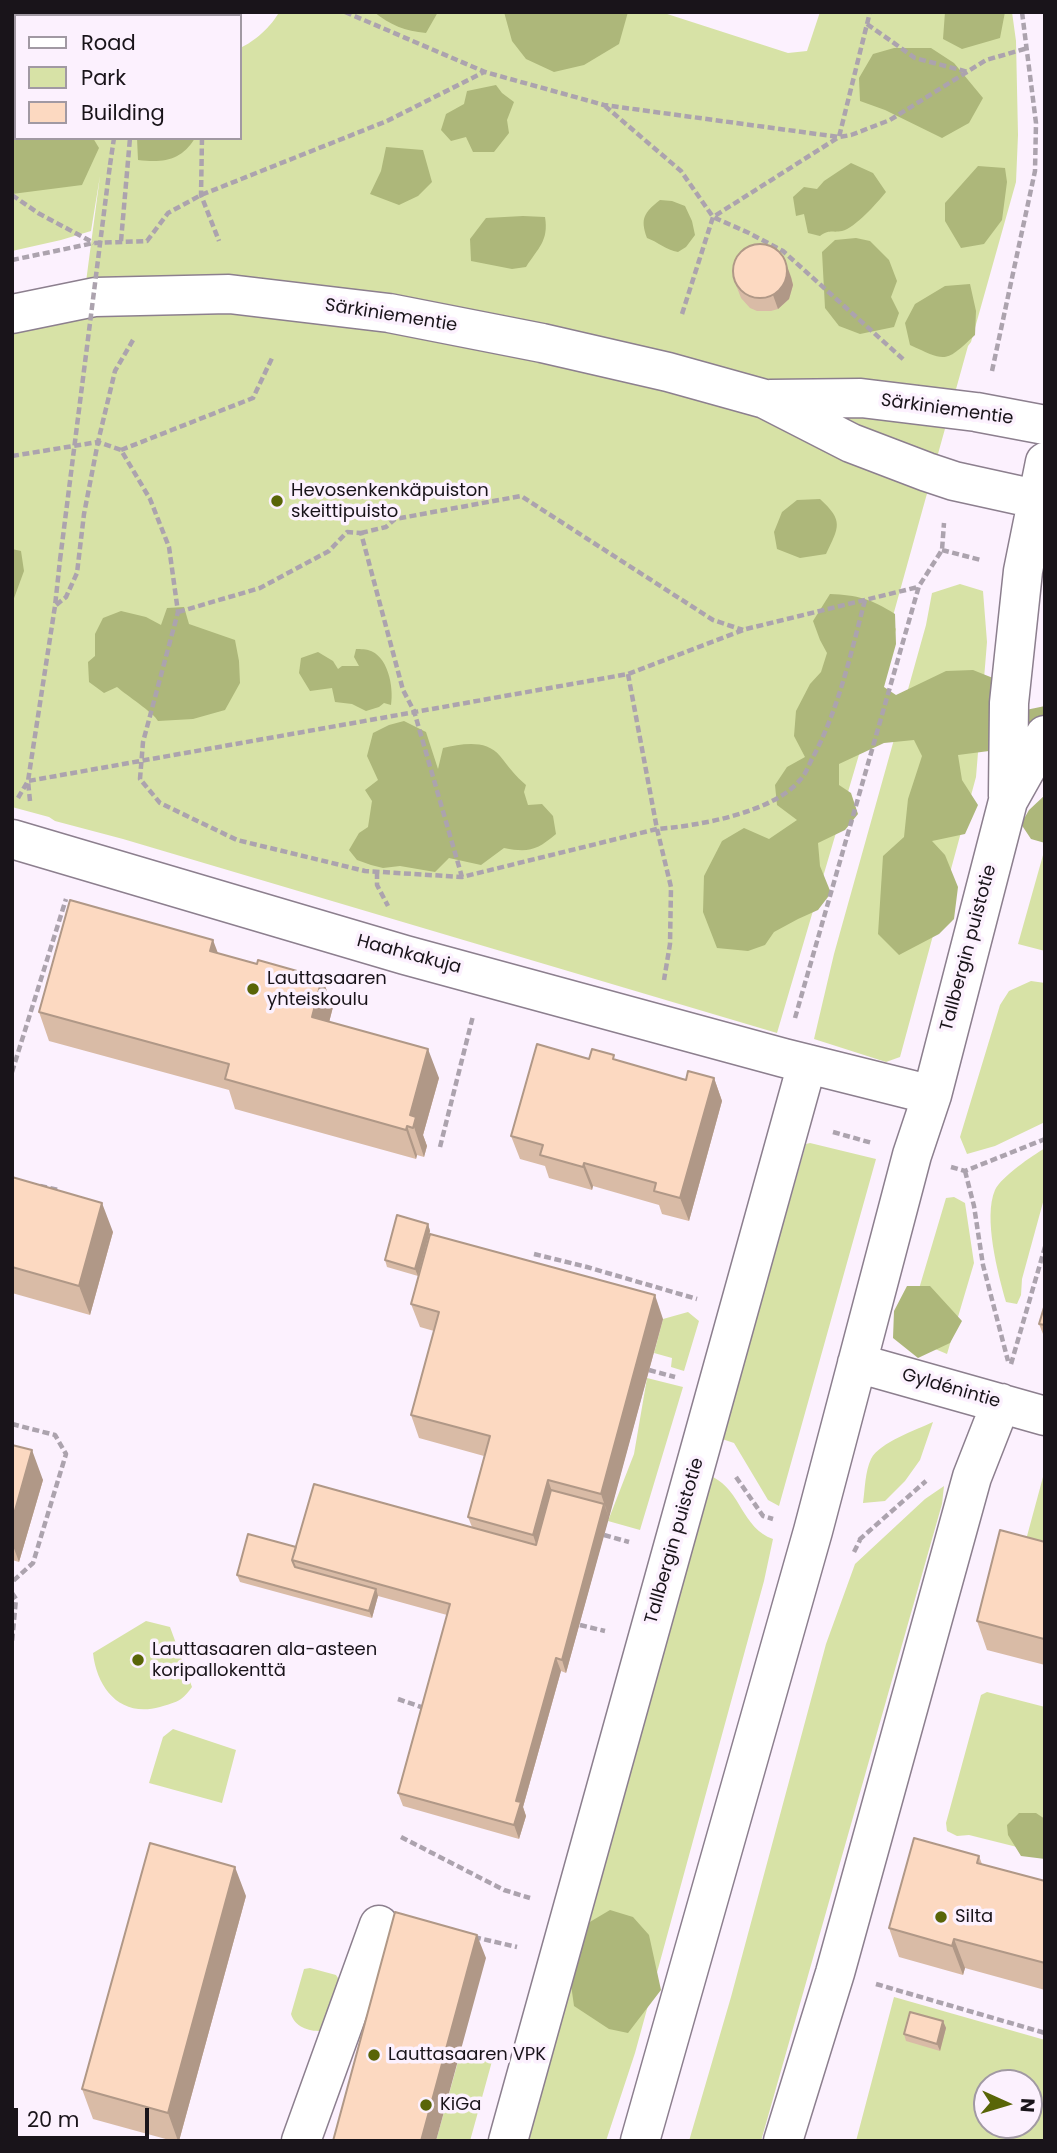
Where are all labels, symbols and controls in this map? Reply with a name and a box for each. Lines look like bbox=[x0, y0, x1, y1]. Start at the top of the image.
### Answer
legend bbox=[14, 14, 242, 140]
text: Road bbox=[81, 28, 136, 57]
text: Park bbox=[81, 63, 126, 92]
text: Building bbox=[81, 98, 165, 127]
street label: Särkiniementie bbox=[323, 295, 459, 337]
street label: Särkiniementie bbox=[879, 390, 1015, 430]
place label: Hevosenkenkäpuiston skeittipuisto bbox=[291, 480, 489, 522]
marker: Hevosenkenkäpuiston skeittipuisto bbox=[269, 493, 285, 509]
street label: Tallbergin puistotie bbox=[936, 862, 1002, 1034]
street label: Haahkakuja bbox=[354, 931, 464, 979]
place label: Lauttasaaren yhteiskoulu bbox=[267, 968, 387, 1010]
marker: Lauttasaaren yhteiskoulu bbox=[245, 981, 261, 997]
street label: Gyldénintie bbox=[899, 1365, 1003, 1413]
street label: Tallbergin puistotie bbox=[641, 1456, 709, 1626]
place label: Lauttasaaren ala-asteen koripallokenttä bbox=[152, 1639, 377, 1682]
marker: Lauttasaaren ala-asteen koripallokenttä bbox=[130, 1652, 146, 1668]
place label: Silta bbox=[955, 1906, 993, 1928]
marker: Silta bbox=[933, 1909, 949, 1925]
place label: Lauttasaaren VPK bbox=[388, 2044, 546, 2066]
marker: Lauttasaaren VPK bbox=[366, 2047, 382, 2063]
north arrow bbox=[973, 2069, 1043, 2139]
scale bar bbox=[18, 2094, 152, 2138]
place label: KiGa bbox=[440, 2094, 481, 2116]
marker: KiGa bbox=[418, 2097, 434, 2113]
text: N bbox=[1013, 2097, 1041, 2113]
text: 20 m bbox=[27, 2105, 80, 2134]

